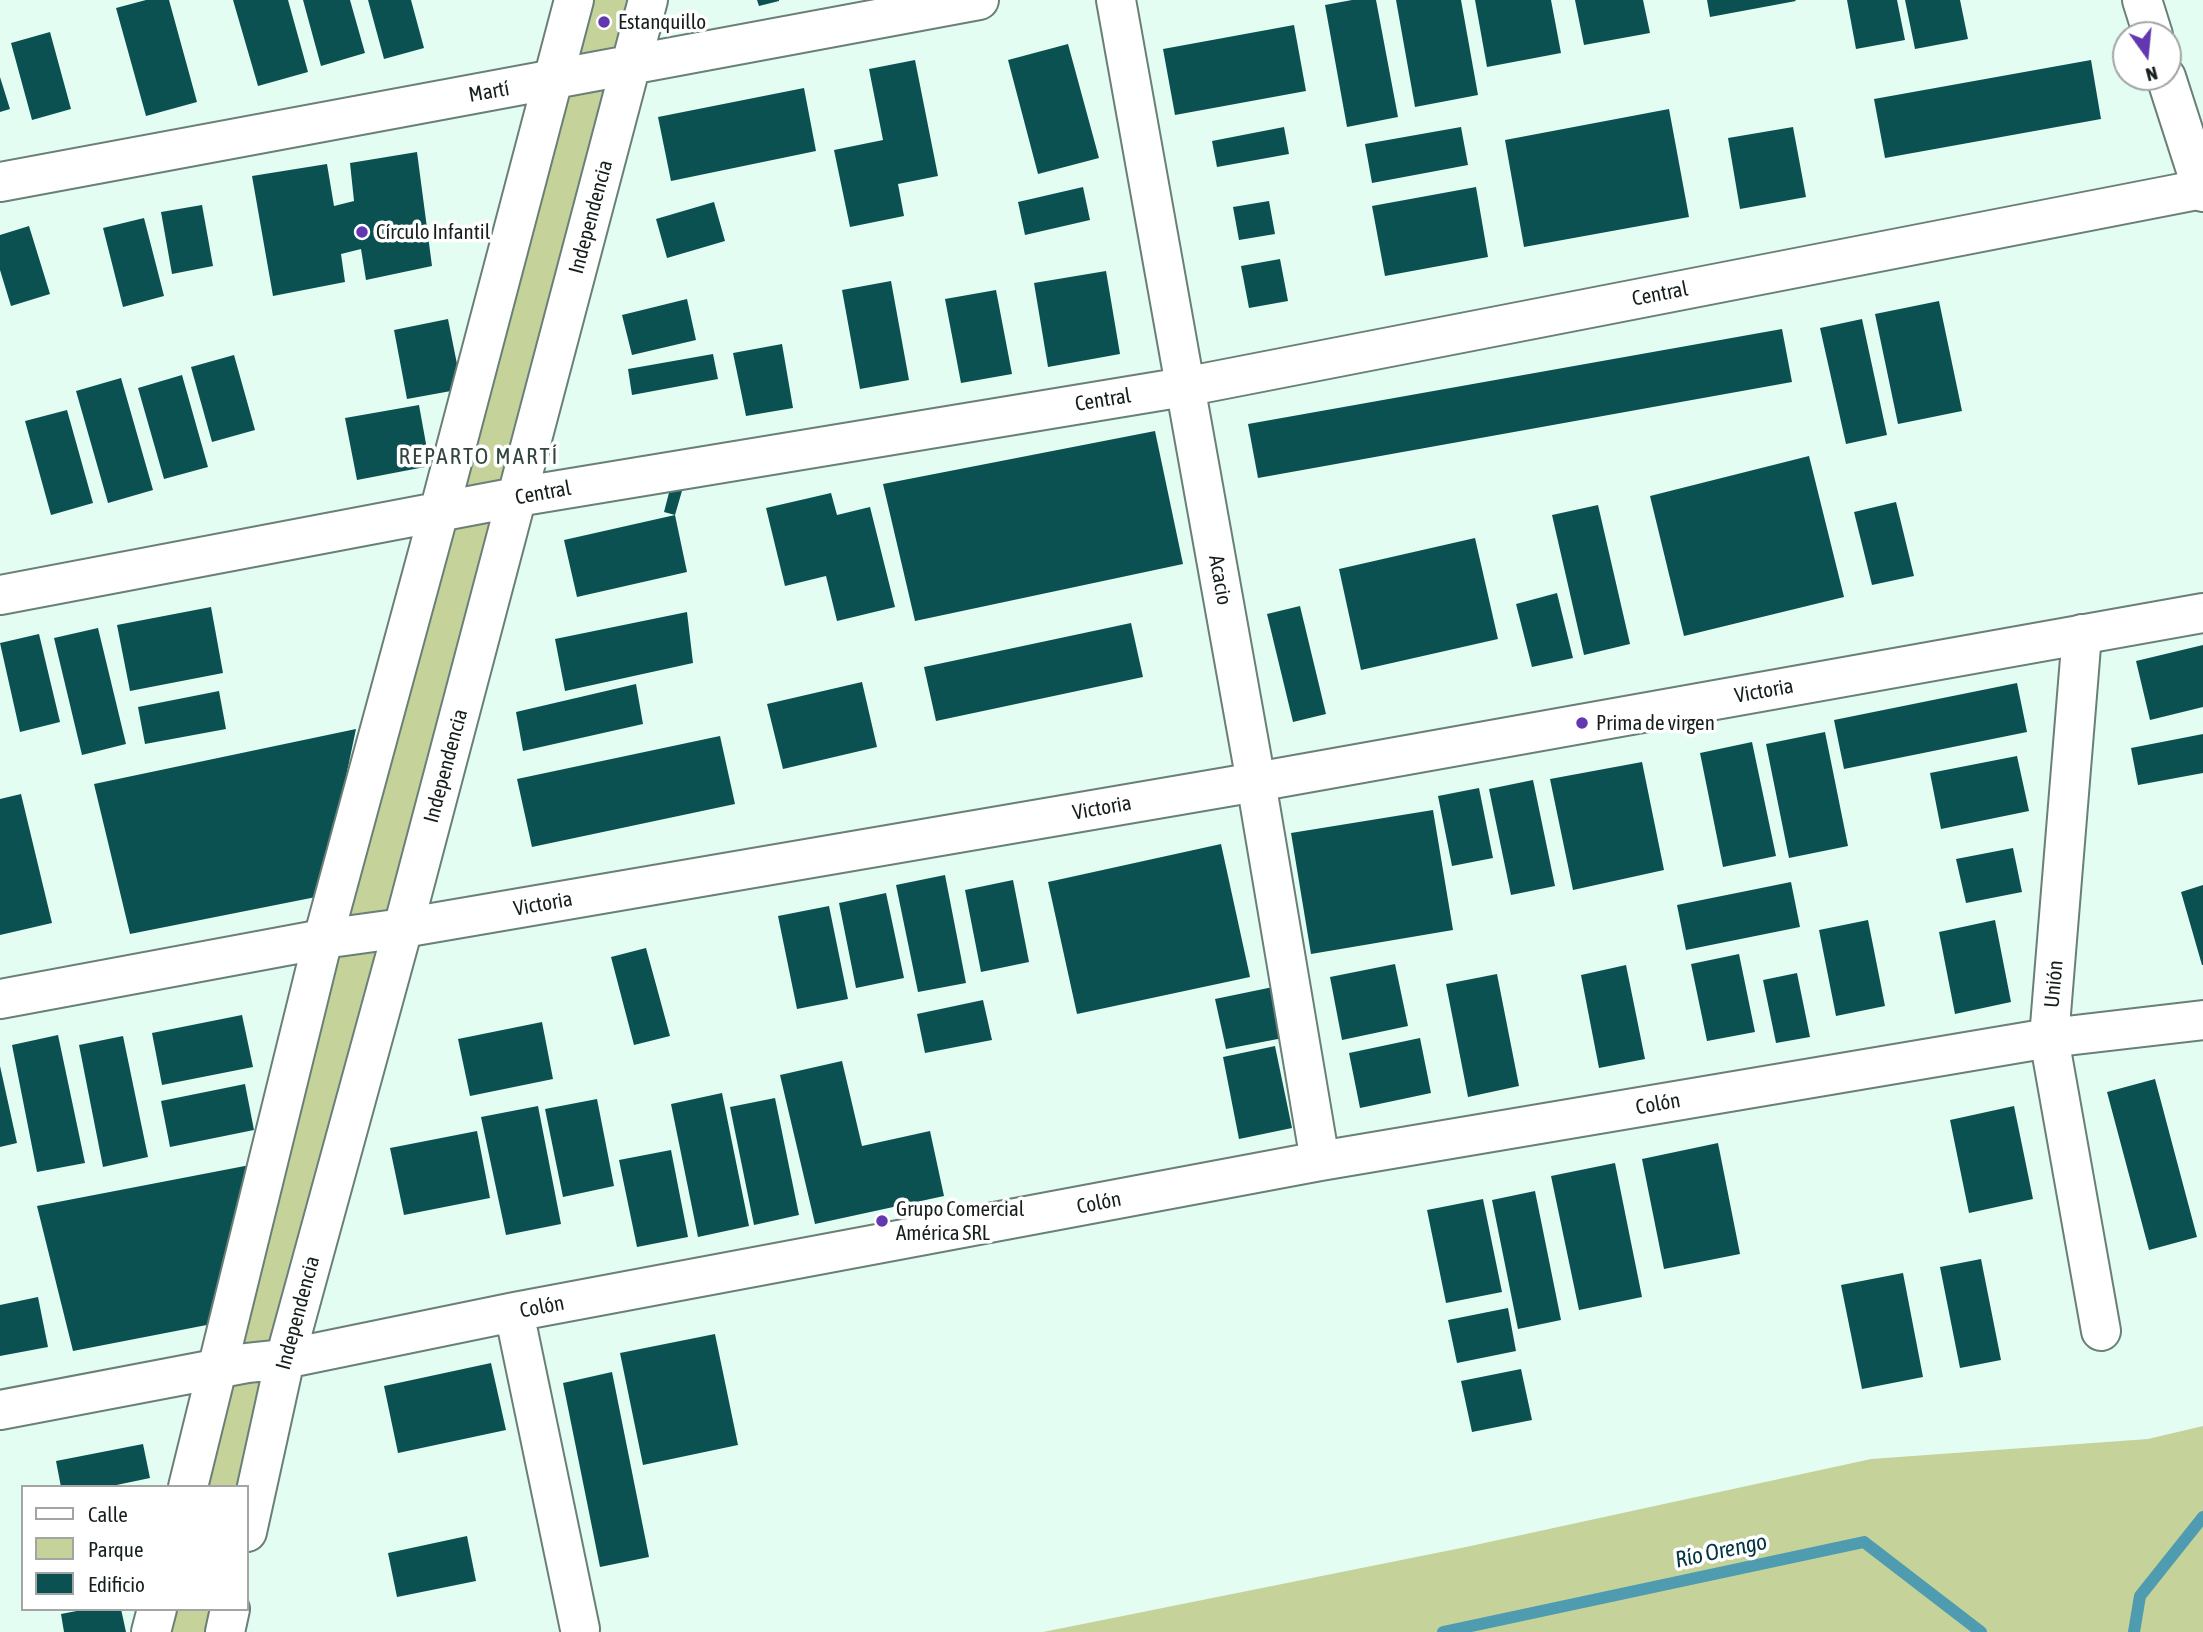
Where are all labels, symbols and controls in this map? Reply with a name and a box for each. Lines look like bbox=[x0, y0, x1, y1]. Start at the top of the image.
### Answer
place label: Estanquillo bbox=[618, 9, 706, 35]
marker: Estanquillo bbox=[596, 14, 612, 30]
north arrow bbox=[2112, 21, 2182, 91]
text: N bbox=[2144, 62, 2160, 86]
street label: Martí bbox=[467, 76, 511, 108]
street label: Independencia bbox=[564, 157, 618, 277]
place label: Círculo Infantil bbox=[376, 219, 490, 245]
marker: Círculo Infantil bbox=[354, 224, 370, 240]
street label: Central bbox=[1630, 276, 1690, 312]
street label: Central bbox=[1073, 383, 1133, 417]
district label: REPARTO MARTÍ bbox=[400, 443, 558, 471]
street label: Central bbox=[513, 476, 573, 510]
street label: Acacio bbox=[1203, 553, 1237, 607]
street label: Victoria bbox=[1733, 673, 1795, 709]
street label: Independencia bbox=[419, 706, 473, 826]
place label: Prima de virgen bbox=[1596, 710, 1715, 736]
marker: Prima de virgen bbox=[1574, 715, 1590, 731]
street label: Victoria bbox=[1071, 790, 1133, 826]
street label: Victoria bbox=[512, 886, 574, 922]
street label: Unión bbox=[2039, 959, 2069, 1009]
street label: Colón bbox=[1634, 1088, 1682, 1120]
street label: Colón bbox=[1075, 1186, 1123, 1220]
place label: Grupo Comercial América SRL bbox=[896, 1196, 1024, 1246]
marker: Grupo Comercial América SRL bbox=[874, 1213, 890, 1229]
street label: Independencia bbox=[271, 1253, 325, 1373]
street label: Colón bbox=[518, 1290, 566, 1324]
legend bbox=[21, 1485, 248, 1611]
text: Calle bbox=[88, 1502, 128, 1526]
water label: Río Orengo bbox=[1673, 1528, 1769, 1574]
text: Parque bbox=[88, 1537, 143, 1561]
text: Edificio bbox=[88, 1572, 145, 1596]

